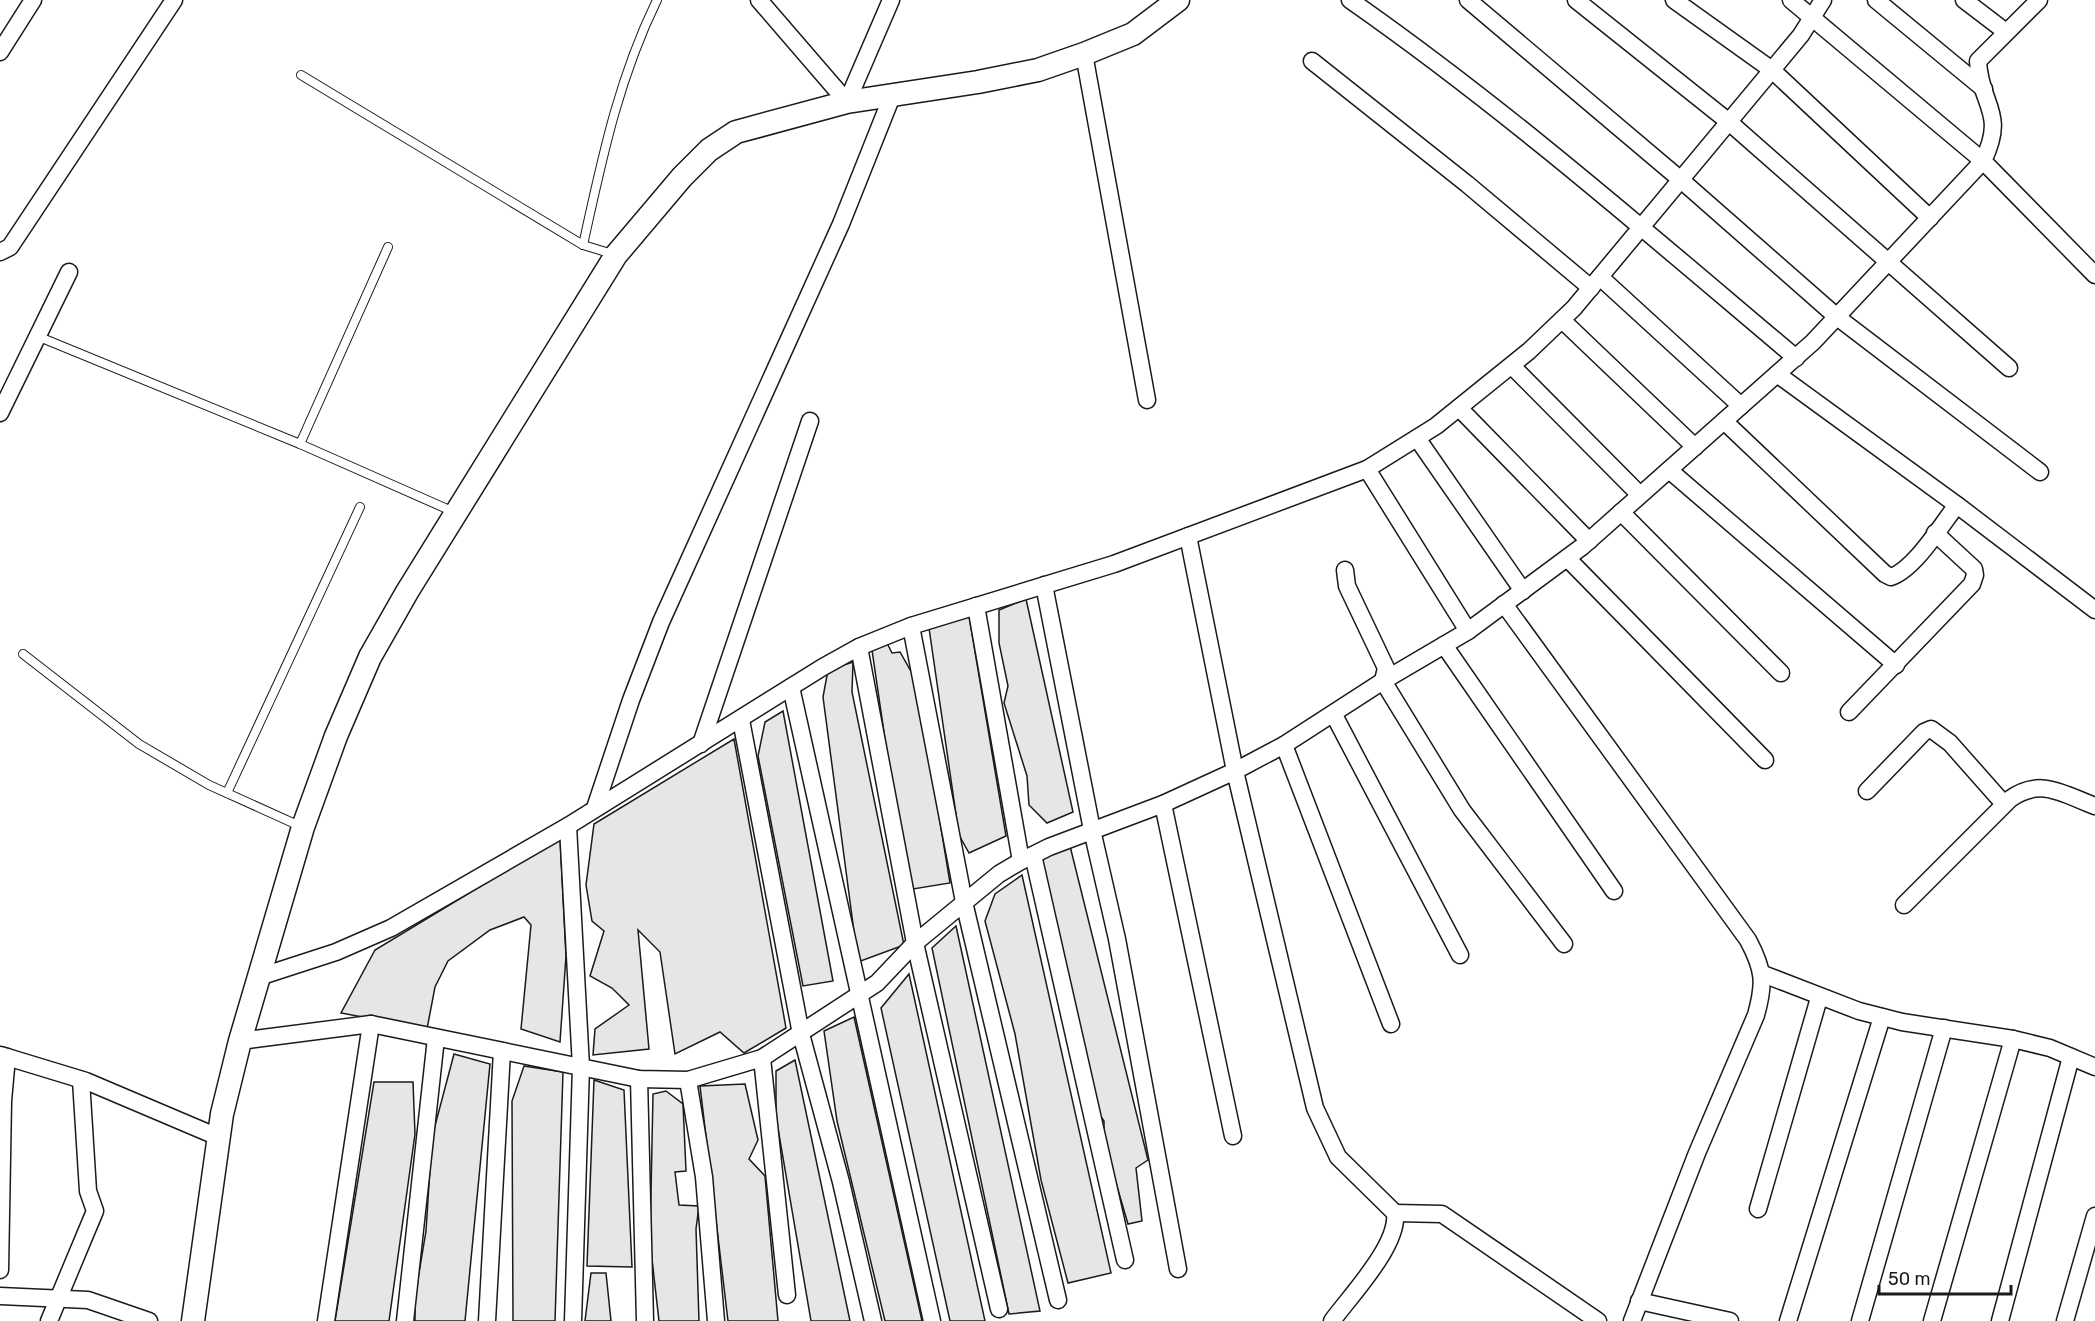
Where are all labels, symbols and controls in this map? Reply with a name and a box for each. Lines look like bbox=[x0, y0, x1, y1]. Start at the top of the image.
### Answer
scale bar bbox=[1879, 1258, 2011, 1296]
text: 50 m bbox=[1888, 1268, 1931, 1290]

